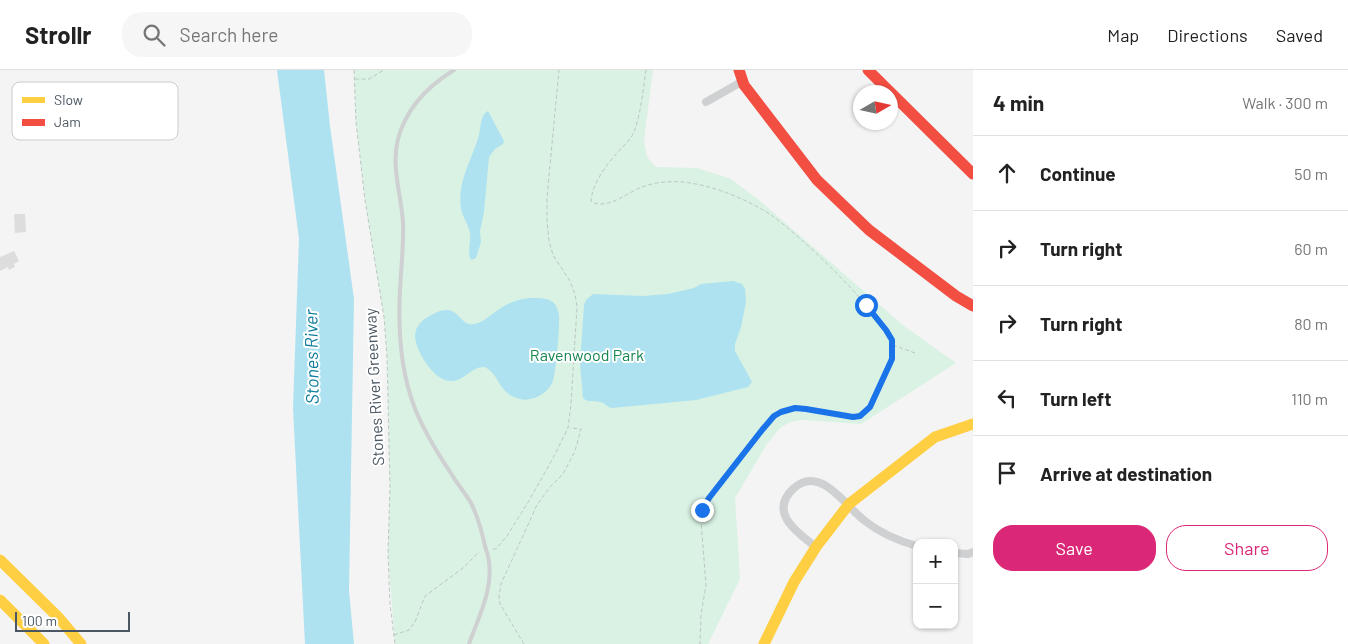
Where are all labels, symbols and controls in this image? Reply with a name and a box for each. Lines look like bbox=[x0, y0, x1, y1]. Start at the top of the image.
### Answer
search box bbox=[122, 12, 472, 57]
text: Strollr bbox=[25, 20, 92, 49]
icon: search bbox=[140, 21, 168, 49]
text: Search here bbox=[180, 23, 278, 46]
text: Map bbox=[1107, 24, 1139, 46]
text: Directions bbox=[1167, 24, 1248, 46]
text: Saved bbox=[1276, 24, 1323, 46]
legend bbox=[12, 82, 178, 140]
north arrow bbox=[853, 85, 898, 130]
text: 4 min bbox=[993, 90, 1044, 115]
text: Slow bbox=[54, 91, 83, 108]
text: Walk · 300 m bbox=[1242, 93, 1328, 112]
text: Jam bbox=[54, 113, 81, 130]
icon: ahead bbox=[993, 159, 1021, 187]
text: Continue bbox=[1040, 162, 1116, 185]
text: 50 m bbox=[1294, 164, 1328, 183]
icon: right bbox=[993, 234, 1021, 262]
text: Turn right bbox=[1040, 237, 1122, 260]
text: 60 m bbox=[1294, 239, 1328, 258]
route start bbox=[855, 294, 878, 317]
street label: Stones River Greenway bbox=[360, 307, 387, 466]
water label: Stones River bbox=[299, 309, 323, 405]
icon: right bbox=[993, 309, 1021, 337]
text: Turn right bbox=[1040, 312, 1122, 335]
text: 80 m bbox=[1294, 314, 1328, 333]
park label: Ravenwood Park bbox=[530, 345, 644, 364]
icon: left bbox=[993, 384, 1021, 412]
text: Turn left bbox=[1040, 387, 1111, 410]
text: 110 m bbox=[1291, 389, 1328, 408]
icon: arrive bbox=[993, 459, 1021, 487]
text: Arrive at destination bbox=[1040, 462, 1212, 485]
route end bbox=[691, 499, 714, 522]
button: Save bbox=[993, 525, 1156, 571]
button: Share bbox=[1166, 525, 1328, 571]
map controls bbox=[913, 539, 958, 629]
button: + bbox=[913, 539, 958, 584]
button: − bbox=[913, 584, 958, 629]
scale bar bbox=[15, 609, 130, 632]
text: 100 m bbox=[22, 612, 57, 629]

